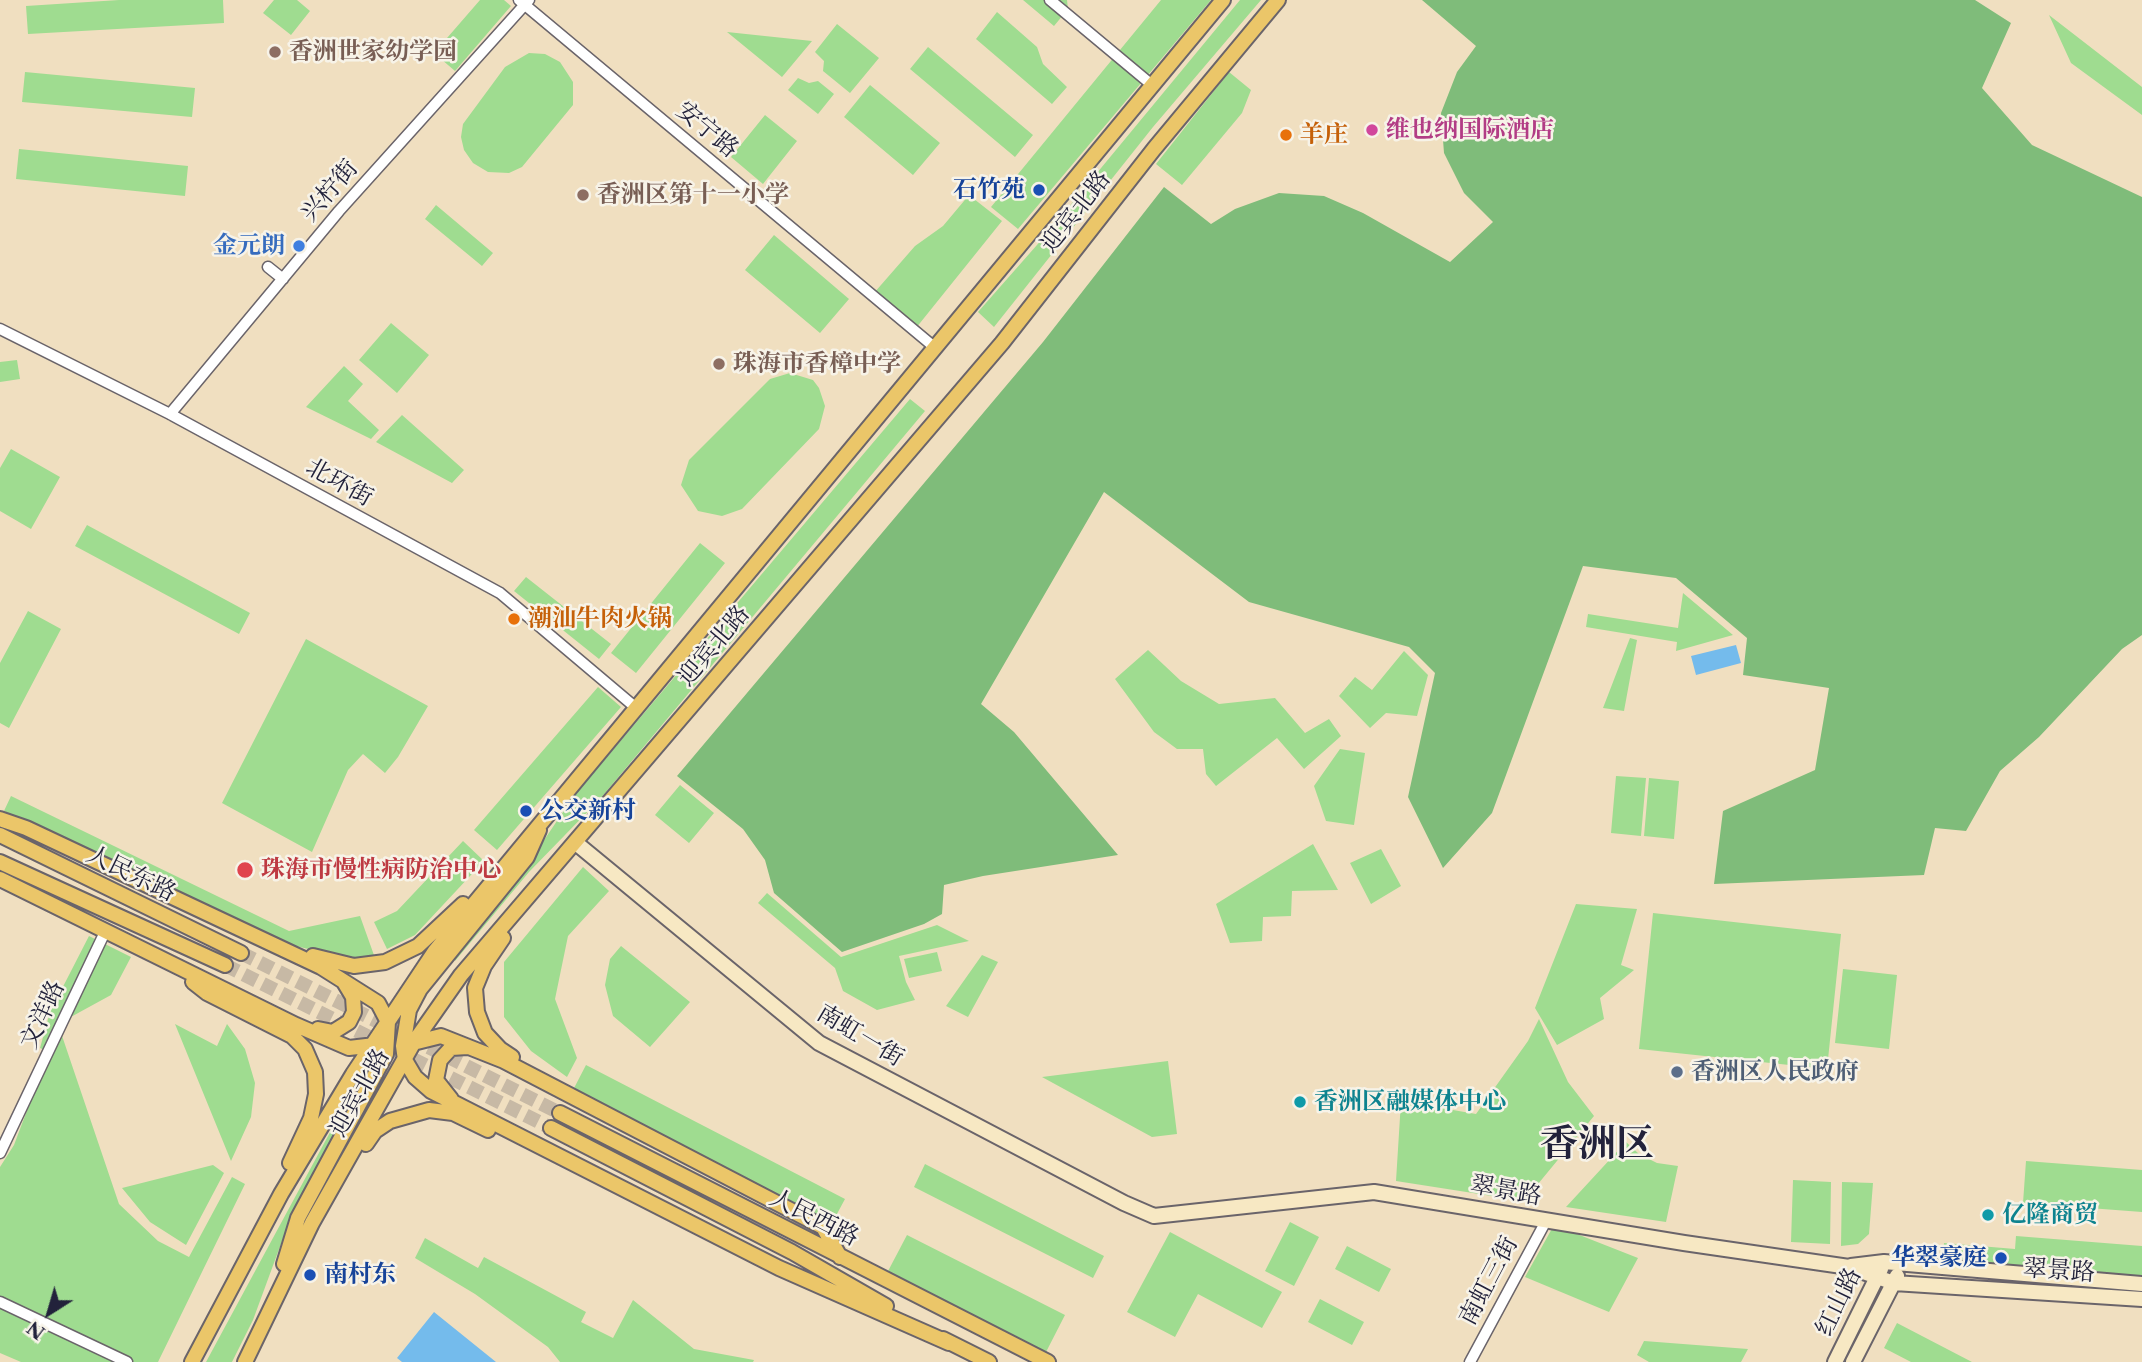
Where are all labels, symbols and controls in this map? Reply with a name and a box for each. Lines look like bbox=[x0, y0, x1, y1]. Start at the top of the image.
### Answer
place label: 香洲世家幼学园 bbox=[289, 38, 457, 66]
marker: 香洲世家幼学园 bbox=[267, 44, 283, 60]
street label: 安宁路 bbox=[670, 96, 744, 164]
place label: 维也纳国际酒店 bbox=[1386, 116, 1554, 144]
place label: 羊庄 bbox=[1300, 121, 1348, 149]
marker: 维也纳国际酒店 bbox=[1364, 122, 1380, 138]
marker: 羊庄 bbox=[1278, 127, 1294, 143]
street label: 兴柠街 bbox=[296, 154, 364, 228]
street label: 迎宾北路 bbox=[1035, 165, 1117, 259]
place label: 石竹苑 bbox=[953, 176, 1025, 204]
place label: 香洲区第十一小学 bbox=[597, 181, 789, 209]
marker: 石竹苑 bbox=[1031, 182, 1047, 198]
marker: 香洲区第十一小学 bbox=[575, 187, 591, 203]
place label: 金元朗 bbox=[213, 232, 285, 260]
marker: 金元朗 bbox=[291, 238, 307, 254]
place label: 珠海市香樟中学 bbox=[733, 350, 901, 378]
marker: 珠海市香樟中学 bbox=[711, 356, 727, 372]
street label: 北环街 bbox=[301, 453, 377, 513]
street label: 迎宾北路 bbox=[672, 600, 756, 692]
place label: 潮汕牛肉火锅 bbox=[528, 605, 672, 633]
marker: 潮汕牛肉火锅 bbox=[506, 611, 522, 627]
place label: 公交新村 bbox=[540, 797, 636, 825]
marker: 公交新村 bbox=[518, 803, 534, 819]
street label: 人民东路 bbox=[82, 840, 180, 908]
place label: 珠海市慢性病防治中心 bbox=[261, 856, 501, 884]
marker: 珠海市慢性病防治中心 bbox=[235, 860, 255, 880]
street label: 文洋路 bbox=[15, 976, 71, 1054]
street label: 南虹一街 bbox=[811, 999, 909, 1073]
street label: 迎宾北路 bbox=[324, 1044, 396, 1142]
place label: 香洲区人民政府 bbox=[1691, 1058, 1859, 1086]
marker: 香洲区人民政府 bbox=[1669, 1064, 1685, 1080]
place label: 香洲区融媒体中心 bbox=[1314, 1088, 1506, 1116]
marker: 香洲区融媒体中心 bbox=[1292, 1094, 1308, 1110]
district label: 香洲区 bbox=[1540, 1122, 1654, 1168]
street label: 翠景路 bbox=[1468, 1171, 1544, 1211]
street label: 人民西路 bbox=[765, 1183, 863, 1253]
place label: 亿隆商贸 bbox=[2002, 1201, 2098, 1229]
marker: 亿隆商贸 bbox=[1980, 1207, 1996, 1223]
street label: 南虹三街 bbox=[1454, 1232, 1524, 1330]
place label: 华翠豪庭 bbox=[1891, 1244, 1987, 1272]
marker: 华翠豪庭 bbox=[1993, 1250, 2009, 1266]
street label: 翠景路 bbox=[2022, 1254, 2096, 1288]
place label: 南村东 bbox=[324, 1261, 396, 1289]
street label: 红山路 bbox=[1810, 1263, 1868, 1341]
marker: 南村东 bbox=[302, 1267, 318, 1283]
north arrow bbox=[14, 1278, 84, 1348]
text: N bbox=[23, 1316, 50, 1344]

